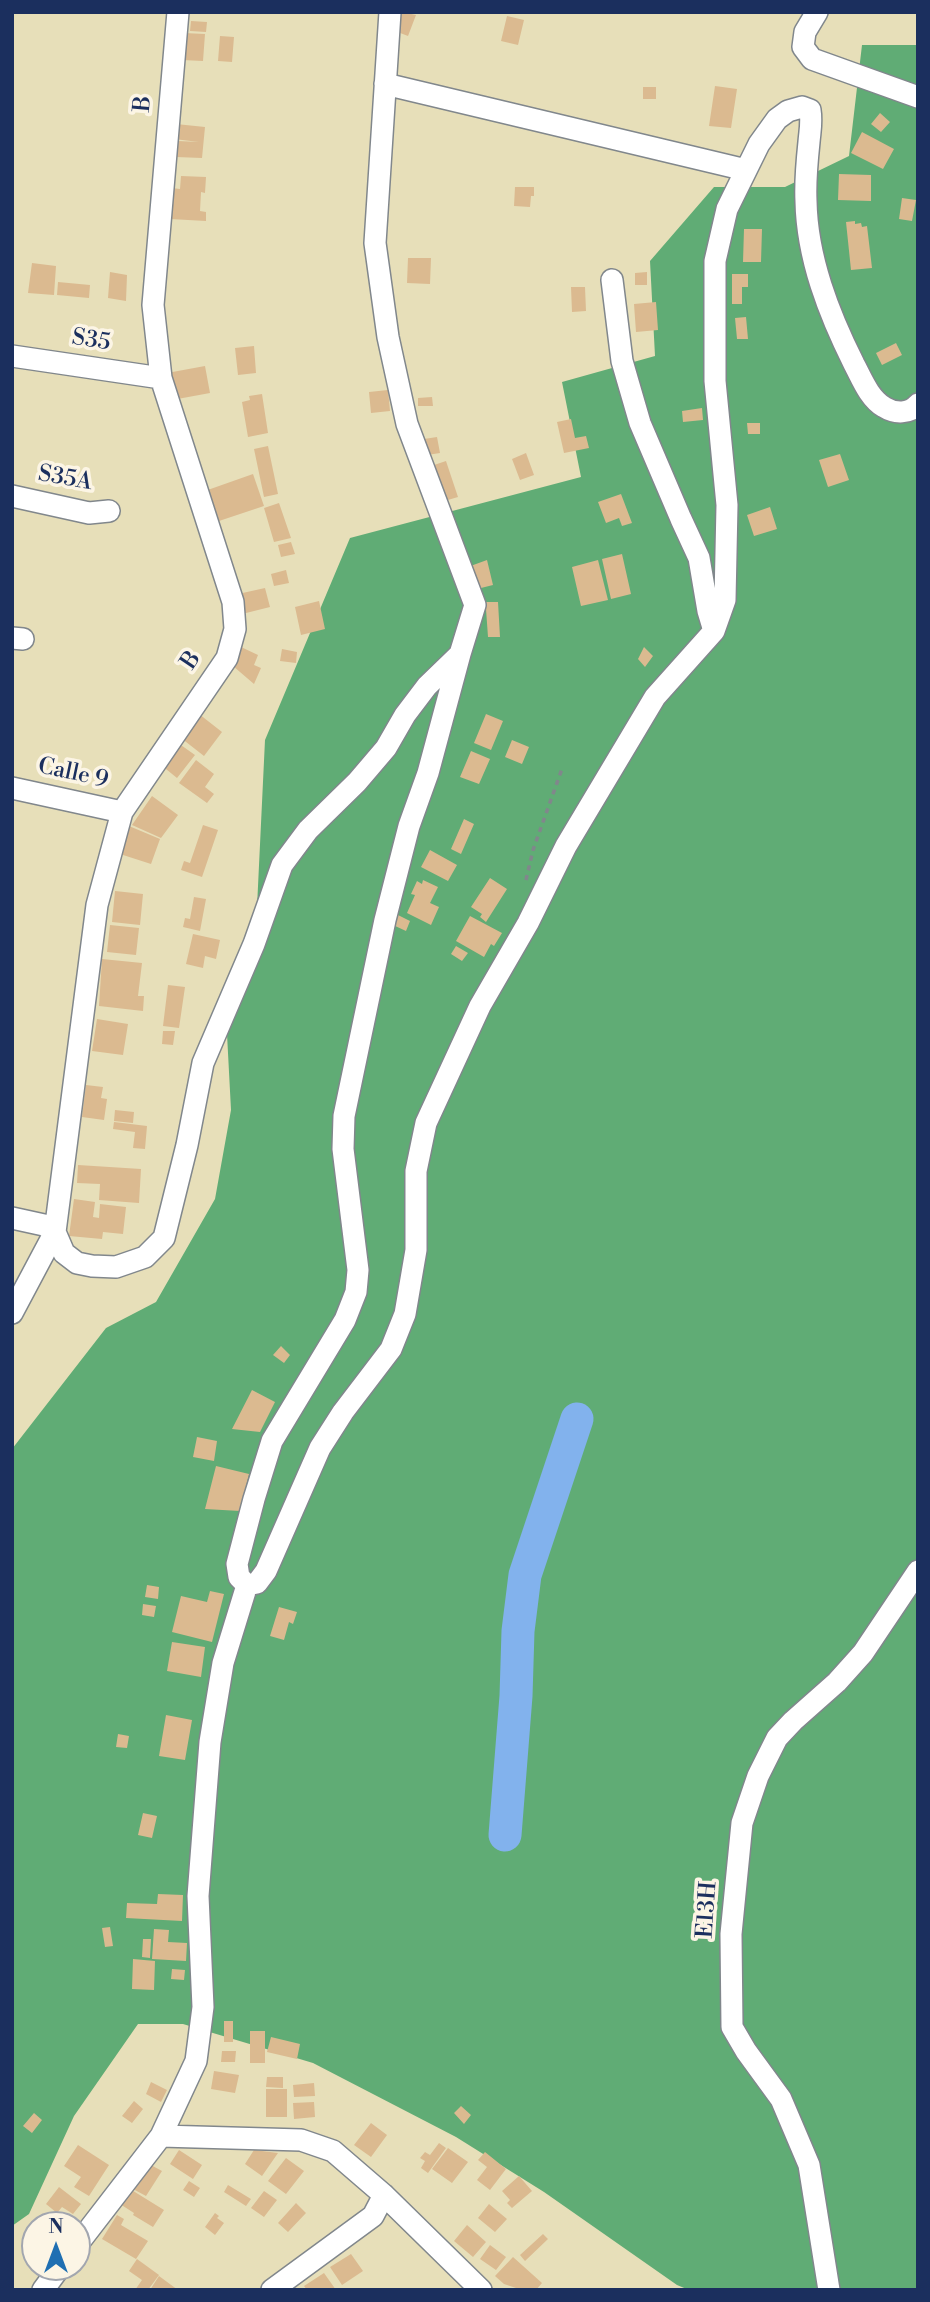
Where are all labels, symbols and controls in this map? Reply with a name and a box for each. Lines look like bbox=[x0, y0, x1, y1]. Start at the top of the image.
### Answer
street label: B bbox=[130, 95, 158, 113]
street label: S35 bbox=[70, 324, 112, 358]
street label: S35A bbox=[36, 461, 94, 497]
street label: B bbox=[176, 647, 208, 675]
street label: Calle 9 bbox=[35, 753, 111, 795]
street label: E13H bbox=[692, 1881, 724, 1939]
north arrow bbox=[21, 2211, 91, 2281]
text: N bbox=[48, 2215, 64, 2239]

